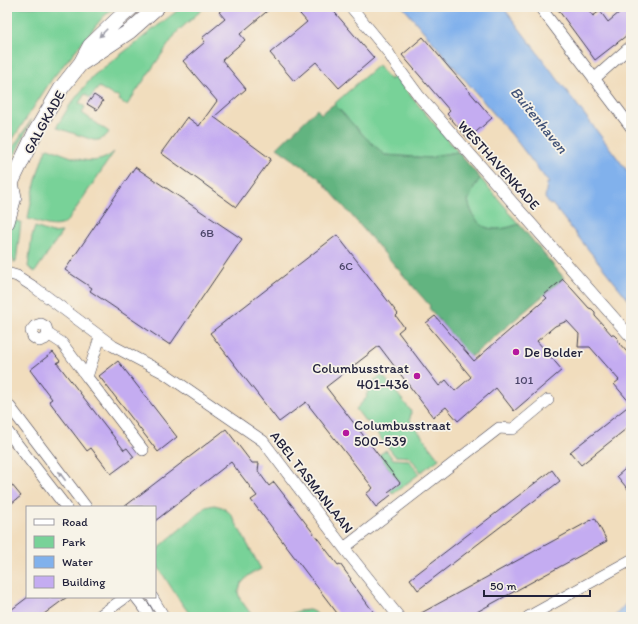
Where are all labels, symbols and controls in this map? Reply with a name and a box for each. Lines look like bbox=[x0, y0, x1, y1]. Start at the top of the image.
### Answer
one-way arrow bbox=[98, 28, 108, 38]
water label: Buitenhaven bbox=[507, 83, 571, 157]
street label: GALGKADE bbox=[20, 87, 69, 157]
street label: WESTHAVENKADE bbox=[454, 117, 543, 214]
house number: 6B bbox=[200, 226, 214, 240]
house number: 6C bbox=[339, 259, 353, 273]
place label: De Bolder bbox=[524, 344, 583, 361]
marker: De Bolder bbox=[511, 347, 521, 357]
place label: Columbusstraat 401-436 bbox=[312, 360, 409, 393]
marker: Columbusstraat 401-436 bbox=[412, 371, 422, 381]
house number: 101 bbox=[515, 373, 534, 387]
place label: Columbusstraat 500-539 bbox=[354, 417, 451, 450]
street label: ABEL TASMANLAAN bbox=[266, 428, 357, 537]
marker: Columbusstraat 500-539 bbox=[341, 428, 351, 438]
one-way arrow bbox=[58, 471, 66, 481]
legend bbox=[26, 506, 156, 598]
text: Road bbox=[62, 515, 88, 529]
text: Park bbox=[62, 535, 86, 549]
text: Water bbox=[62, 555, 93, 569]
scale bar bbox=[484, 572, 590, 598]
text: Building bbox=[62, 575, 106, 589]
text: 50 m bbox=[490, 579, 516, 593]

